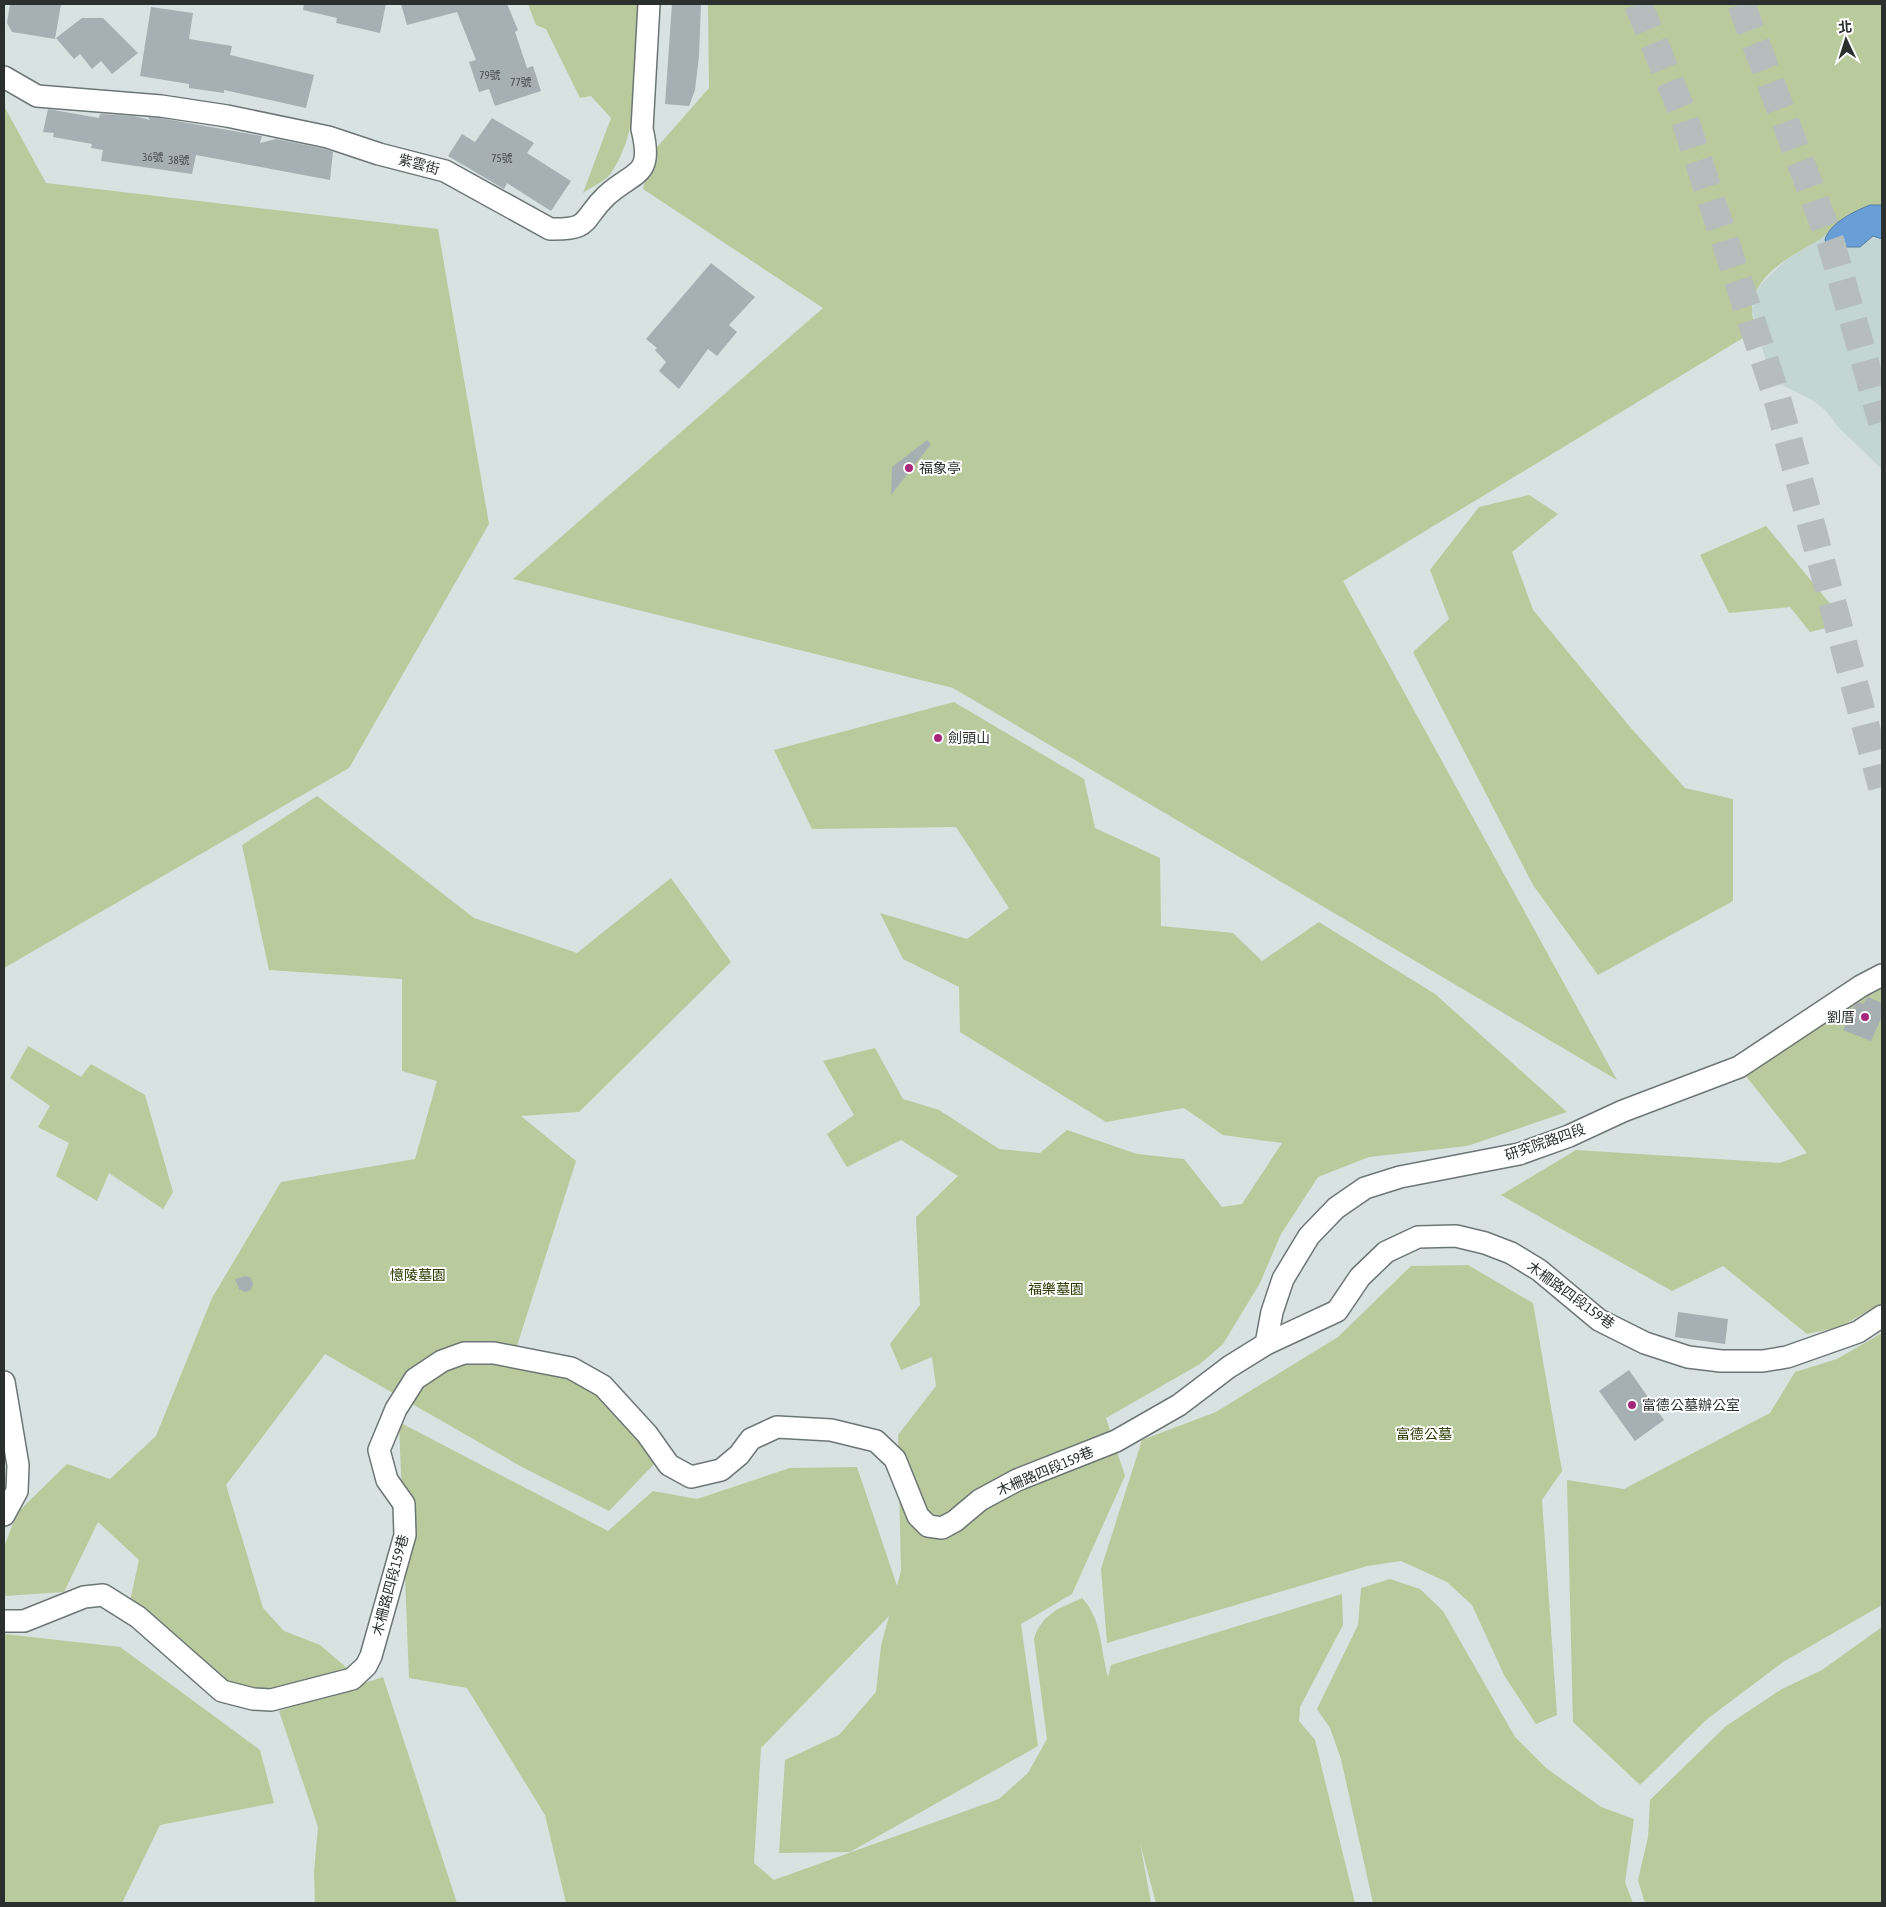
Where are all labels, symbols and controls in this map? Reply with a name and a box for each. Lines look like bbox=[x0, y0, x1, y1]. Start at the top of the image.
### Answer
north arrow bbox=[1821, 15, 1871, 65]
text: 北 bbox=[1838, 19, 1853, 36]
house number: 79號 bbox=[479, 69, 501, 81]
house number: 77號 bbox=[510, 76, 532, 88]
house number: 36號 bbox=[142, 151, 164, 163]
street label: 紫雲街 bbox=[397, 151, 441, 177]
house number: 75號 bbox=[491, 152, 513, 164]
house number: 38號 bbox=[168, 154, 190, 166]
place label: 福象亭 bbox=[919, 460, 961, 476]
marker: 福象亭 bbox=[903, 462, 915, 474]
place label: 劍頭山 bbox=[948, 730, 990, 746]
marker: 劍頭山 bbox=[932, 732, 944, 744]
place label: 劉厝 bbox=[1827, 1009, 1855, 1025]
marker: 劉厝 bbox=[1859, 1011, 1871, 1023]
street label: 研究院路四段 bbox=[1503, 1121, 1587, 1163]
street label: 木柵路四段159巷 bbox=[1524, 1258, 1618, 1332]
park label: 憶陵墓園 bbox=[390, 1267, 446, 1283]
park label: 福樂墓園 bbox=[1028, 1281, 1084, 1297]
place label: 富德公墓辦公室 bbox=[1642, 1397, 1740, 1413]
marker: 富德公墓辦公室 bbox=[1626, 1399, 1638, 1411]
park label: 富德公墓 bbox=[1396, 1426, 1452, 1442]
street label: 木柵路四段159巷 bbox=[994, 1443, 1096, 1499]
street label: 木柵路四段159巷 bbox=[369, 1533, 411, 1637]

